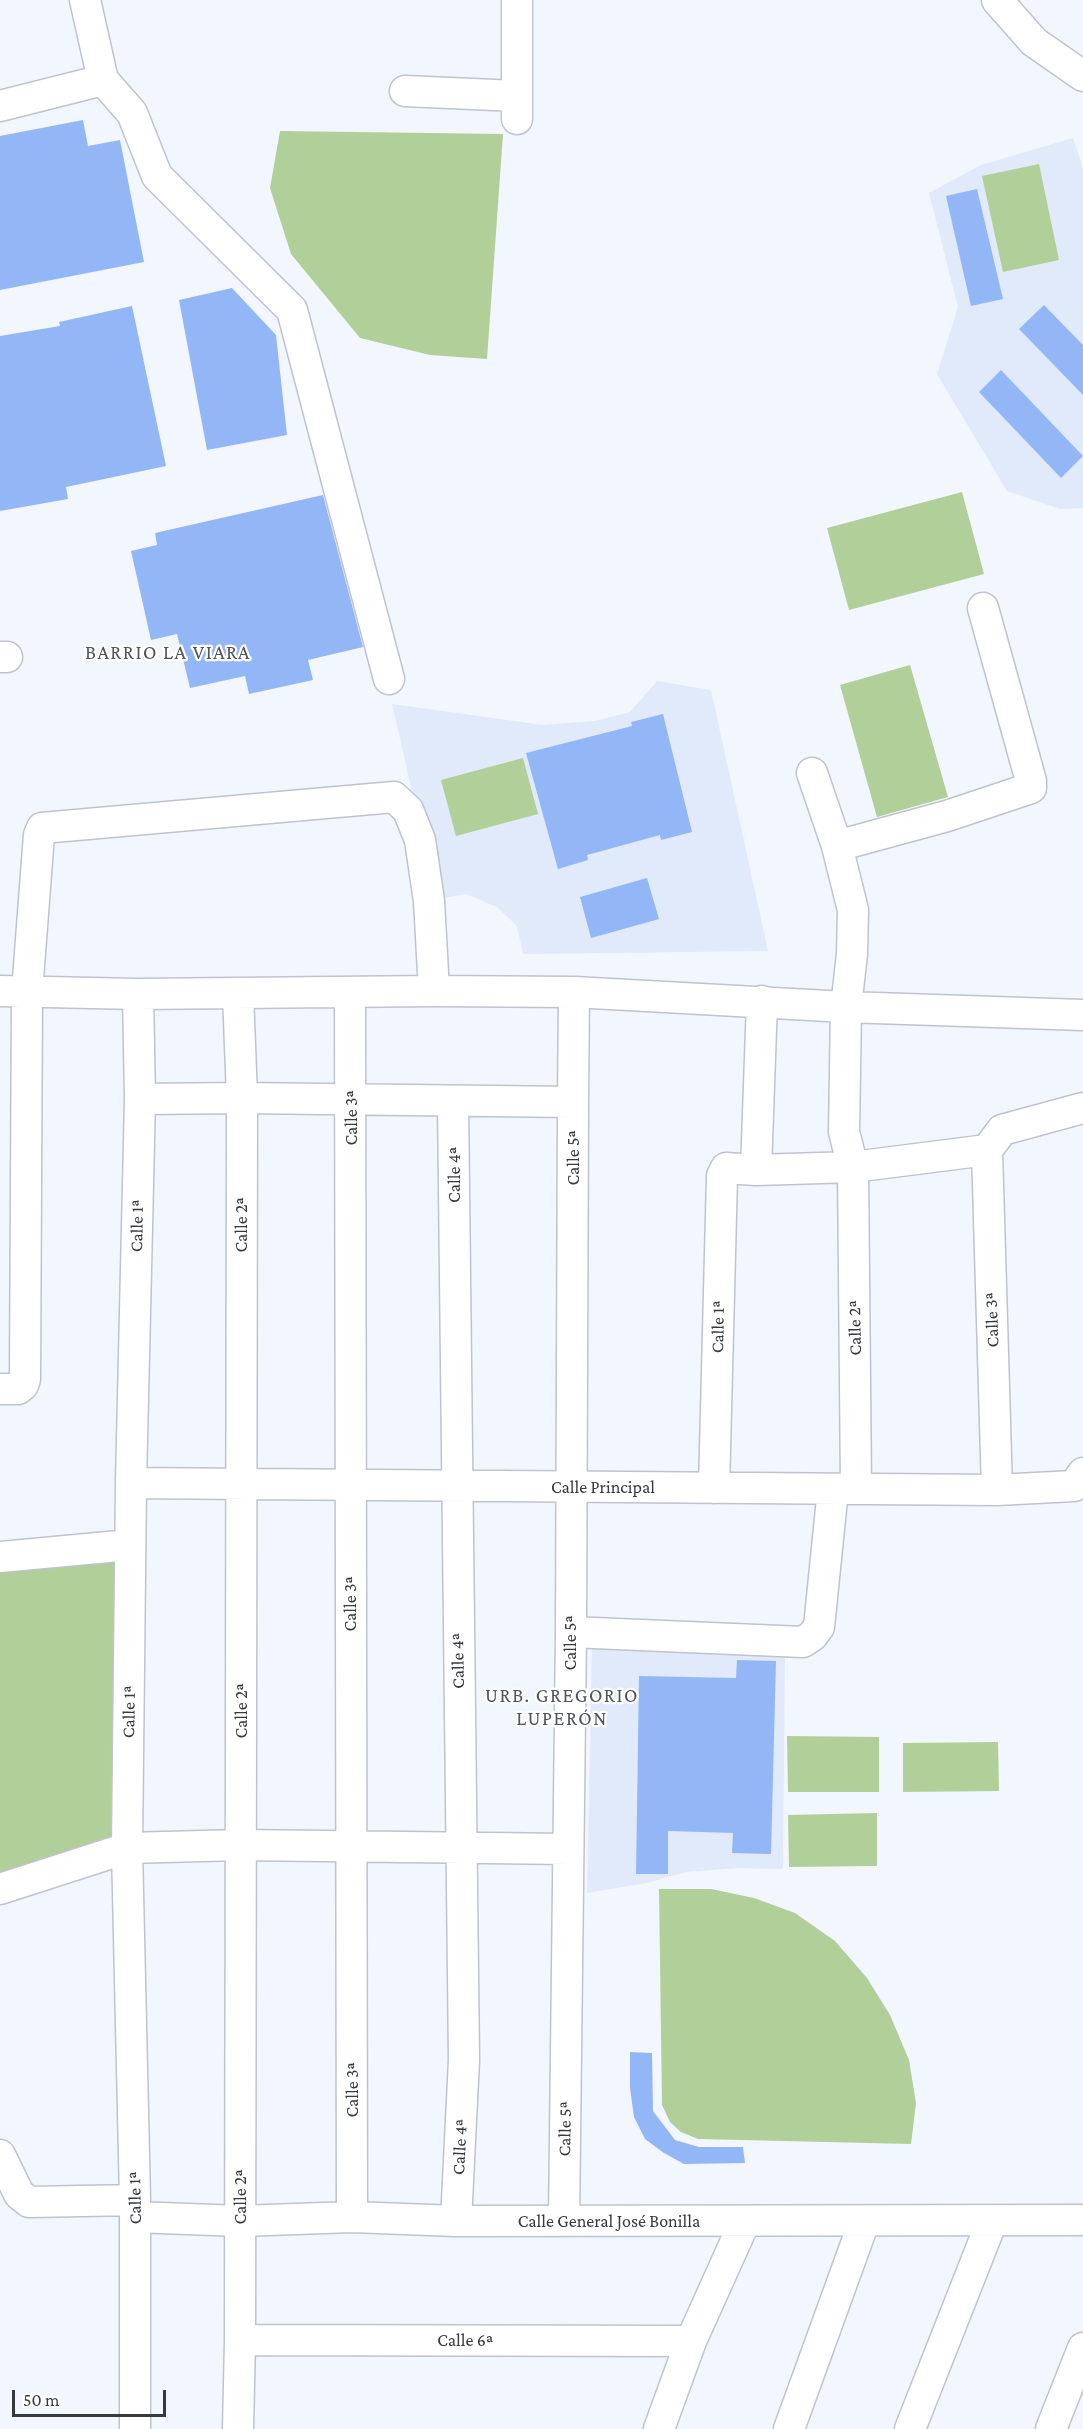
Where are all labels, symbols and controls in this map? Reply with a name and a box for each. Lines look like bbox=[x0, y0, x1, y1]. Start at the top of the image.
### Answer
district label: BARRIO LA VIARA bbox=[85, 641, 251, 665]
street label: Calle 3ª bbox=[340, 1090, 362, 1146]
street label: Calle 5ª bbox=[562, 1130, 584, 1186]
street label: Calle 4ª bbox=[443, 1147, 465, 1203]
street label: Calle 2ª bbox=[230, 1197, 252, 1253]
street label: Calle 1ª bbox=[126, 1200, 148, 1252]
street label: Calle 3ª bbox=[980, 1292, 1004, 1348]
street label: Calle 2ª bbox=[844, 1300, 866, 1356]
street label: Calle 1ª bbox=[707, 1301, 729, 1353]
street label: Calle Principal bbox=[551, 1476, 655, 1498]
street label: Calle 3ª bbox=[339, 1576, 361, 1632]
street label: Calle 5ª bbox=[559, 1615, 581, 1671]
street label: Calle 4ª bbox=[447, 1633, 469, 1689]
street label: Calle 2ª bbox=[230, 1683, 252, 1739]
district label: URB. GREGORIO LUPERÓN bbox=[485, 1684, 639, 1731]
street label: Calle 1ª bbox=[118, 1686, 140, 1738]
street label: Calle 3ª bbox=[341, 2062, 363, 2118]
street label: Calle 5ª bbox=[554, 2101, 576, 2157]
street label: Calle 4ª bbox=[448, 2119, 472, 2175]
street label: Calle 2ª bbox=[229, 2169, 251, 2225]
street label: Calle 1ª bbox=[124, 2172, 146, 2224]
street label: Calle General José Bonilla bbox=[518, 2210, 700, 2232]
street label: Calle 6ª bbox=[437, 2329, 493, 2351]
scale bar bbox=[15, 2378, 170, 2416]
text: 50 m bbox=[23, 2390, 60, 2410]

